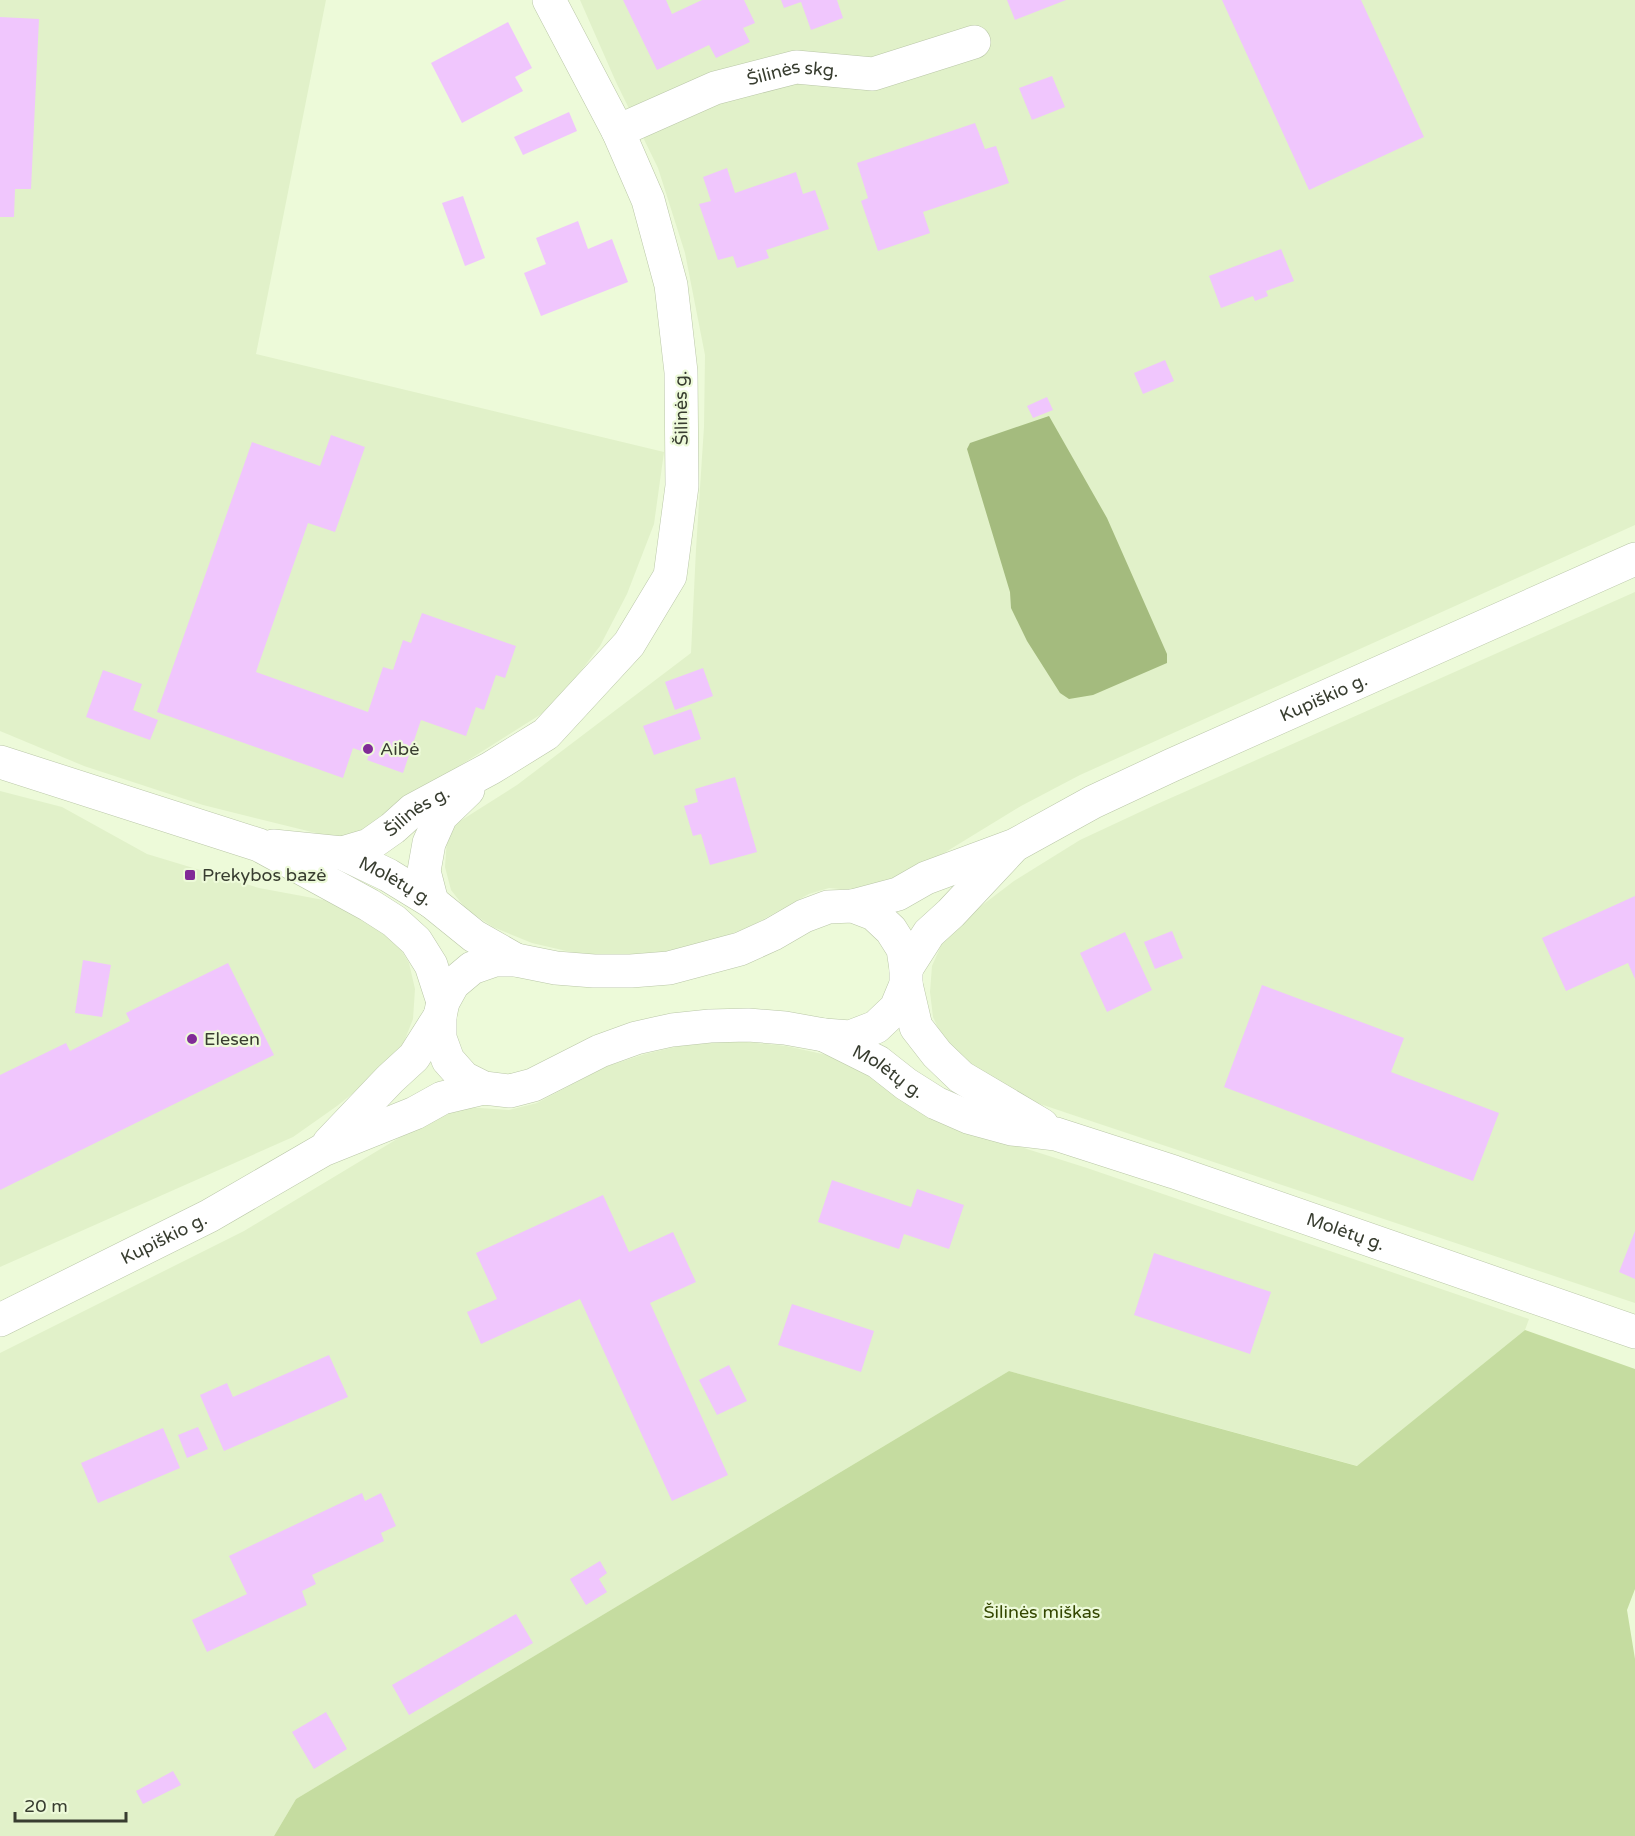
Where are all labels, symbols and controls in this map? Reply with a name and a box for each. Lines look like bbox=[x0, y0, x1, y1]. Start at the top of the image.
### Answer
street label: Šilinės skg. bbox=[744, 55, 840, 90]
street label: Šilinės g. bbox=[669, 370, 693, 446]
street label: Kupiškio g. bbox=[1276, 668, 1371, 727]
place label: Aibė bbox=[380, 738, 419, 760]
marker: Aibė bbox=[361, 742, 375, 756]
street label: Šilinės g. bbox=[380, 781, 453, 842]
street label: Molėtų g. bbox=[355, 852, 437, 911]
place label: Prekybos bazė bbox=[202, 864, 327, 886]
marker: Prekybos bazė bbox=[183, 868, 197, 882]
place label: Elesen bbox=[204, 1028, 260, 1050]
marker: Elesen bbox=[185, 1032, 199, 1046]
street label: Molėtų g. bbox=[849, 1040, 928, 1103]
street label: Kupiškio g. bbox=[117, 1208, 211, 1269]
street label: Molėtų g. bbox=[1304, 1208, 1388, 1255]
park label: Šilinės miškas bbox=[984, 1601, 1100, 1623]
scale bar bbox=[15, 1785, 126, 1823]
text: 20 m bbox=[24, 1795, 68, 1817]

